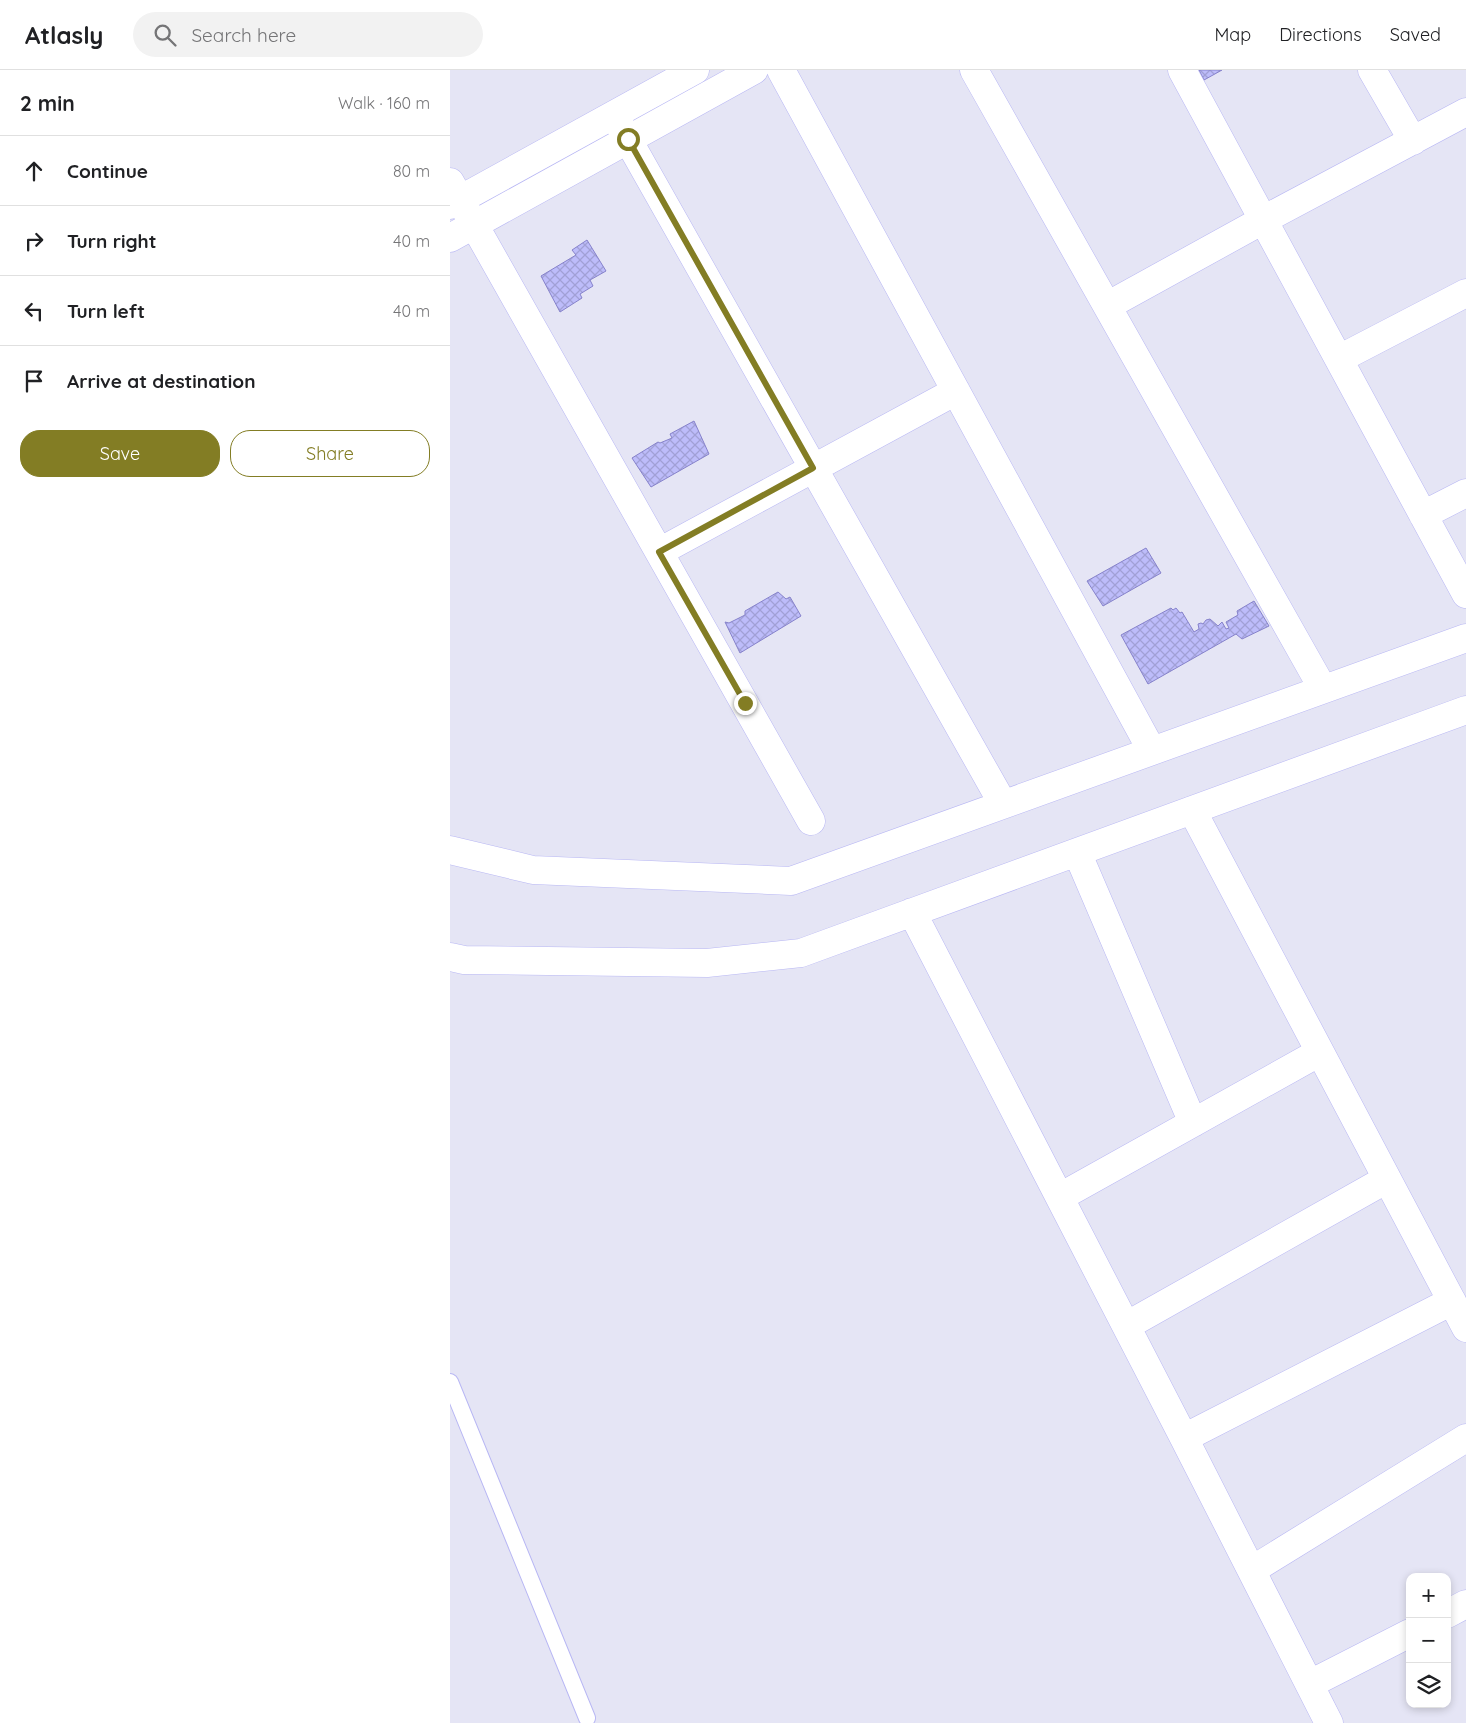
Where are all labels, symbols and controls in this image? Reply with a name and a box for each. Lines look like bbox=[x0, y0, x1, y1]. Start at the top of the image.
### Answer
search box bbox=[133, 12, 483, 57]
text: Atlasly bbox=[25, 20, 103, 50]
icon: search bbox=[151, 21, 179, 49]
text: Search here bbox=[191, 23, 296, 47]
text: Map bbox=[1214, 23, 1251, 46]
text: Directions bbox=[1279, 23, 1362, 46]
text: Saved bbox=[1390, 23, 1441, 46]
text: 2 min bbox=[20, 90, 75, 116]
text: Walk · 160 m bbox=[338, 93, 430, 113]
route start bbox=[617, 128, 640, 151]
icon: ahead bbox=[20, 157, 48, 185]
text: Continue bbox=[67, 159, 148, 183]
text: 80 m bbox=[393, 161, 430, 181]
icon: right bbox=[20, 227, 48, 255]
text: Turn right bbox=[67, 229, 156, 253]
text: 40 m bbox=[393, 231, 430, 251]
icon: left bbox=[20, 297, 48, 325]
text: Turn left bbox=[67, 299, 145, 323]
text: 40 m bbox=[393, 301, 430, 321]
icon: arrive bbox=[20, 367, 48, 395]
text: Arrive at destination bbox=[67, 369, 256, 393]
button: Save bbox=[20, 430, 220, 477]
button: Share bbox=[230, 430, 430, 477]
route end bbox=[734, 692, 757, 715]
map controls bbox=[1406, 1573, 1451, 1708]
button: + bbox=[1406, 1573, 1451, 1618]
button: − bbox=[1406, 1618, 1451, 1663]
button: layers bbox=[1406, 1663, 1451, 1708]

